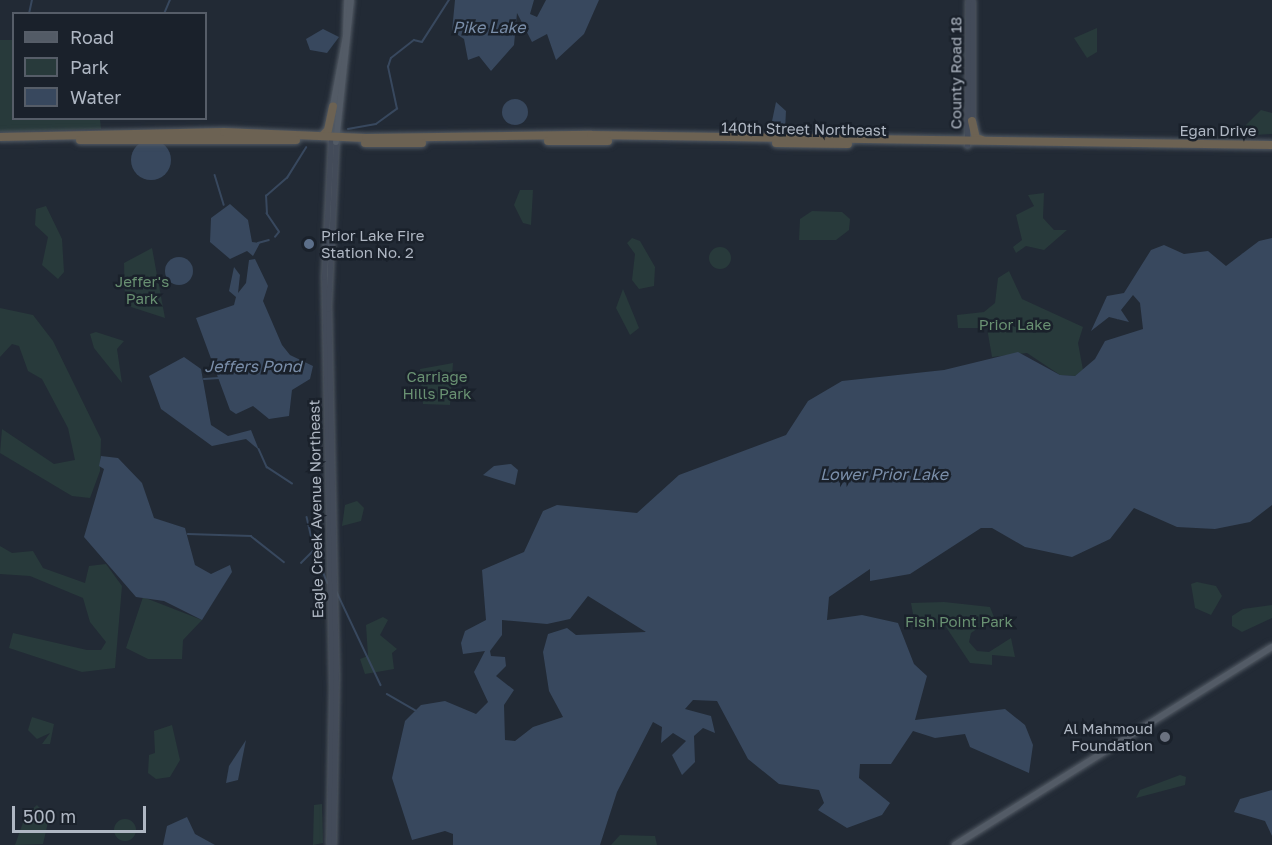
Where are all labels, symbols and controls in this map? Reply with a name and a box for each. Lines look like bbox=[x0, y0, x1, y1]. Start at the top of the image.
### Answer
legend bbox=[12, 12, 207, 120]
water label: Pike Lake bbox=[452, 17, 526, 37]
street label: County Road 18 bbox=[947, 17, 965, 129]
text: Road bbox=[70, 26, 114, 48]
text: Park bbox=[70, 56, 109, 78]
text: Water bbox=[70, 86, 121, 108]
street label: 140th Street Northeast bbox=[721, 119, 887, 139]
street label: Egan Drive bbox=[1180, 122, 1256, 140]
place label: Prior Lake Fire Station No. 2 bbox=[321, 226, 424, 261]
marker: Prior Lake Fire Station No. 2 bbox=[302, 237, 316, 251]
park label: Jeffer's Park bbox=[115, 272, 169, 307]
park label: Prior Lake bbox=[979, 316, 1051, 334]
water label: Jeffers Pond bbox=[204, 356, 302, 376]
park label: Carriage Hills Park bbox=[402, 367, 472, 402]
street label: Eagle Creek Avenue Northeast bbox=[305, 399, 327, 619]
water label: Lower Prior Lake bbox=[820, 464, 948, 484]
park label: Fish Point Park bbox=[905, 613, 1013, 631]
place label: Al Mahmoud Foundation bbox=[1064, 719, 1153, 754]
marker: Al Mahmoud Foundation bbox=[1158, 730, 1172, 744]
scale bar bbox=[15, 794, 148, 832]
text: 500 m bbox=[23, 805, 76, 827]

